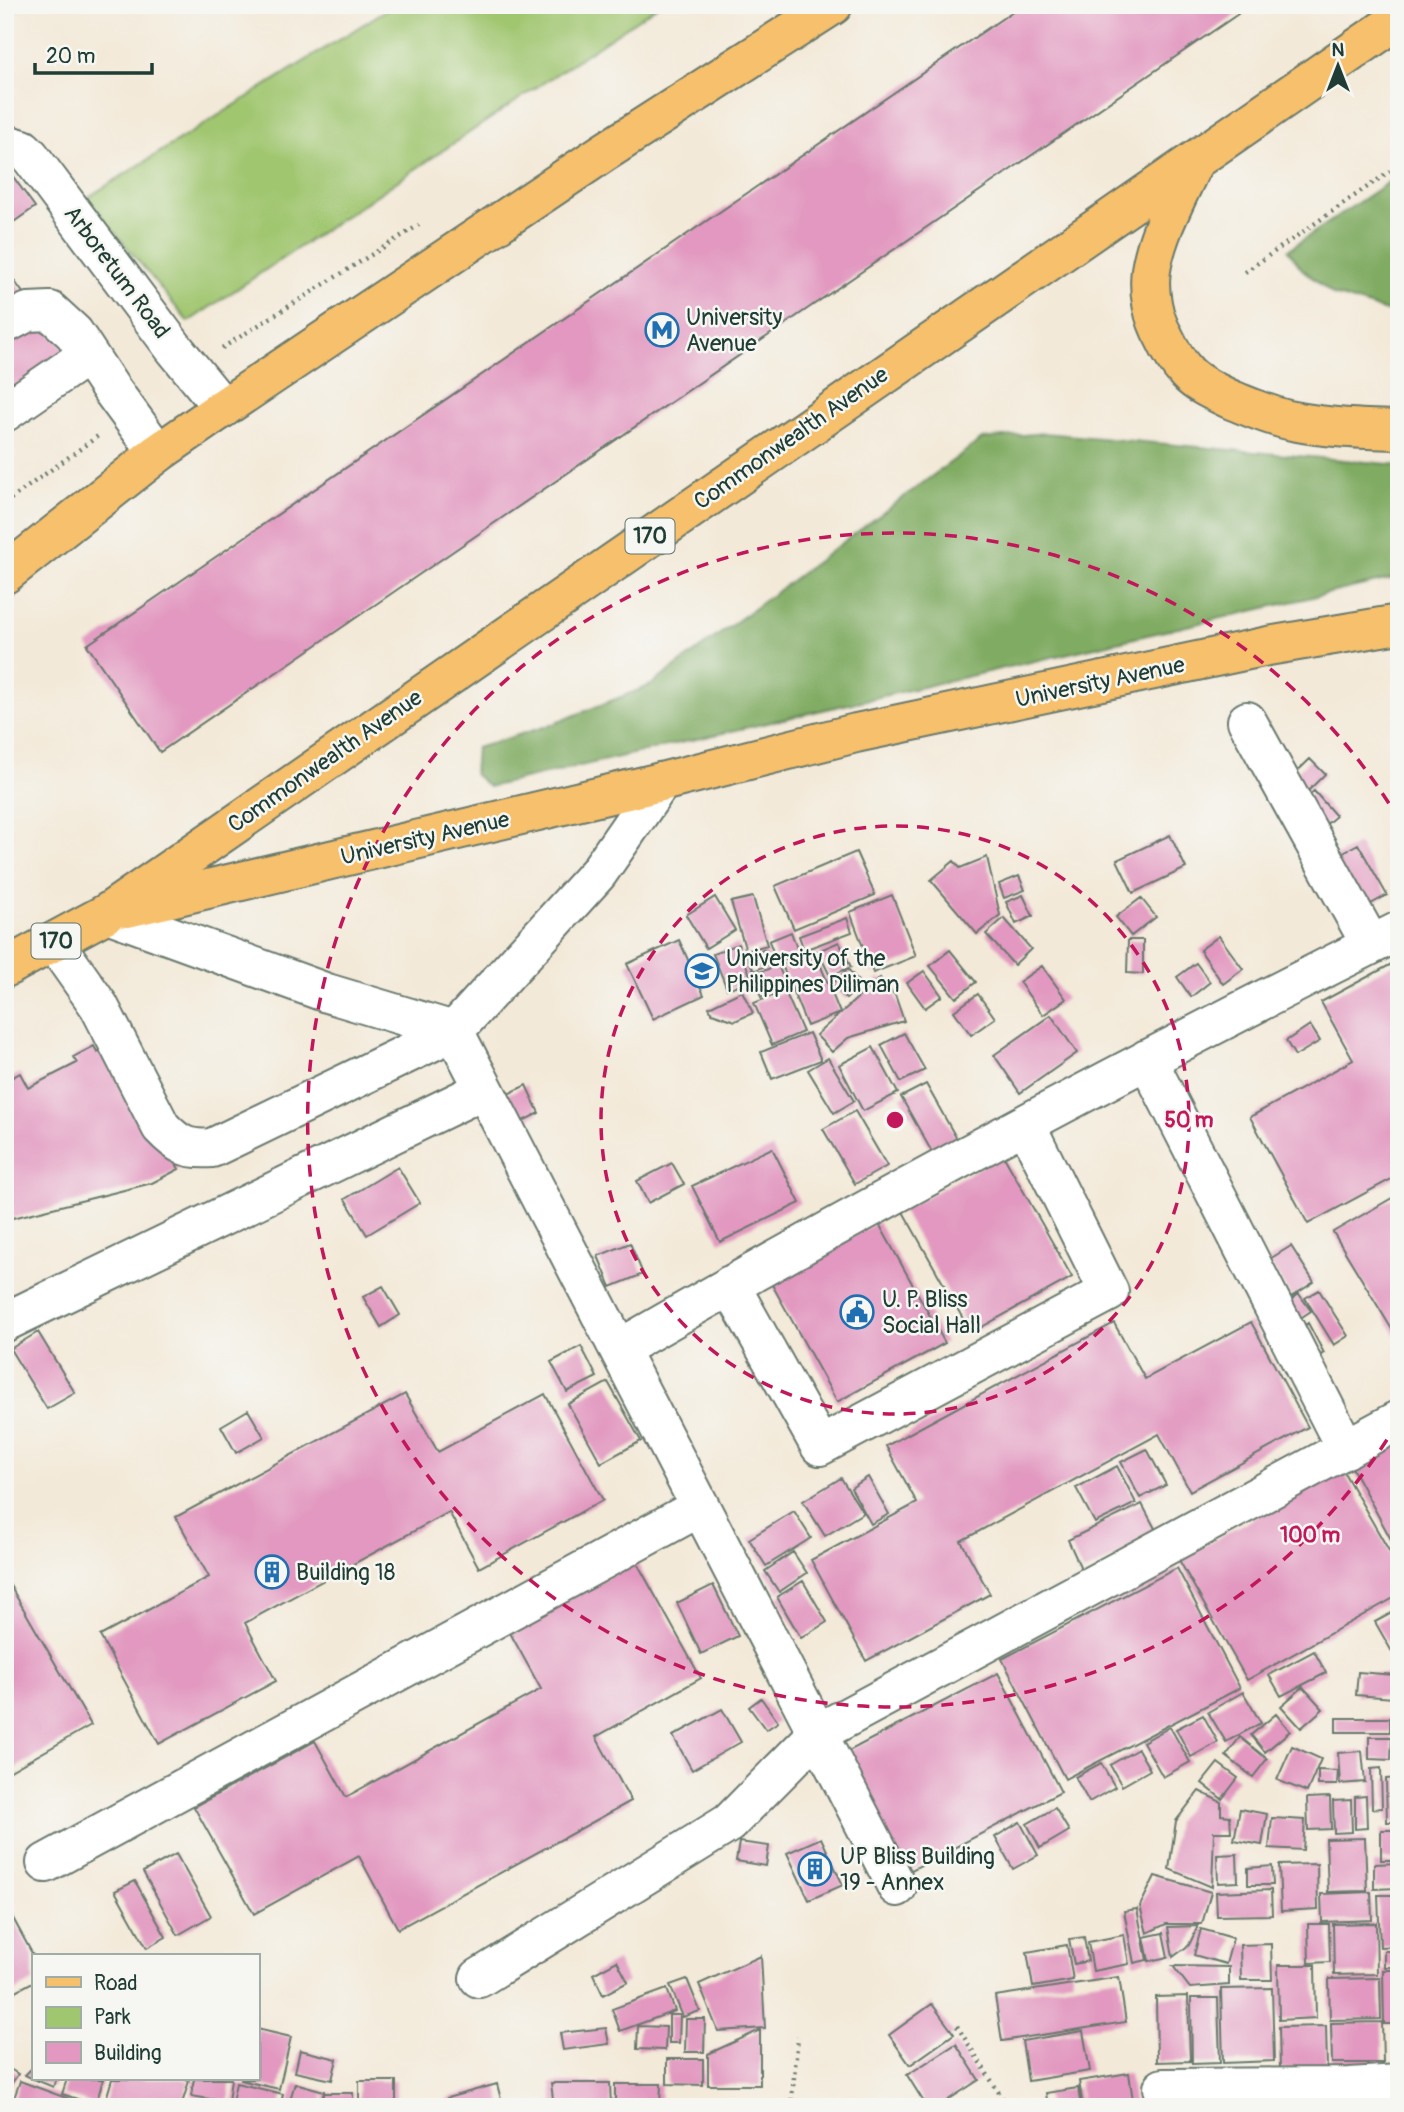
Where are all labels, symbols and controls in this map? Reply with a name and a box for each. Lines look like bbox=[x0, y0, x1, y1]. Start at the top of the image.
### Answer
scale bar bbox=[35, 32, 152, 76]
north arrow bbox=[1302, 32, 1372, 102]
text: N bbox=[1332, 38, 1345, 62]
text: 20 m bbox=[46, 43, 95, 70]
street label: Arboretum Road bbox=[58, 200, 176, 344]
place label: University Avenue bbox=[686, 303, 783, 358]
metro station icon: University Avenue bbox=[643, 311, 681, 349]
street label: Commonwealth Avenue bbox=[688, 360, 894, 516]
road number: 170 bbox=[626, 518, 674, 554]
street label: University Avenue bbox=[1013, 650, 1188, 714]
street label: Commonwealth Avenue bbox=[222, 683, 428, 839]
street label: University Avenue bbox=[338, 804, 513, 871]
road number: 170 bbox=[32, 923, 80, 958]
place label: University of the Philippines Diliman bbox=[726, 944, 900, 999]
school or university icon: University of the Philippines Diliman bbox=[683, 952, 721, 990]
text: 50 m bbox=[1165, 1107, 1214, 1134]
centre of rings bbox=[883, 1108, 907, 1132]
place label: U. P. Bliss Social Hall bbox=[882, 1285, 981, 1340]
public building icon: U. P. Bliss Social Hall bbox=[838, 1293, 876, 1331]
text: 100 m bbox=[1280, 1522, 1340, 1549]
building icon: Building 18 bbox=[253, 1553, 291, 1591]
place label: Building 18 bbox=[296, 1558, 395, 1587]
place label: UP Bliss Building 19 - Annex bbox=[840, 1842, 995, 1897]
building icon: UP Bliss Building 19 - Annex bbox=[796, 1850, 834, 1888]
legend bbox=[32, 1954, 259, 2080]
text: Road bbox=[94, 1970, 138, 1997]
text: Park bbox=[94, 2004, 131, 2031]
text: Building bbox=[94, 2040, 161, 2067]

